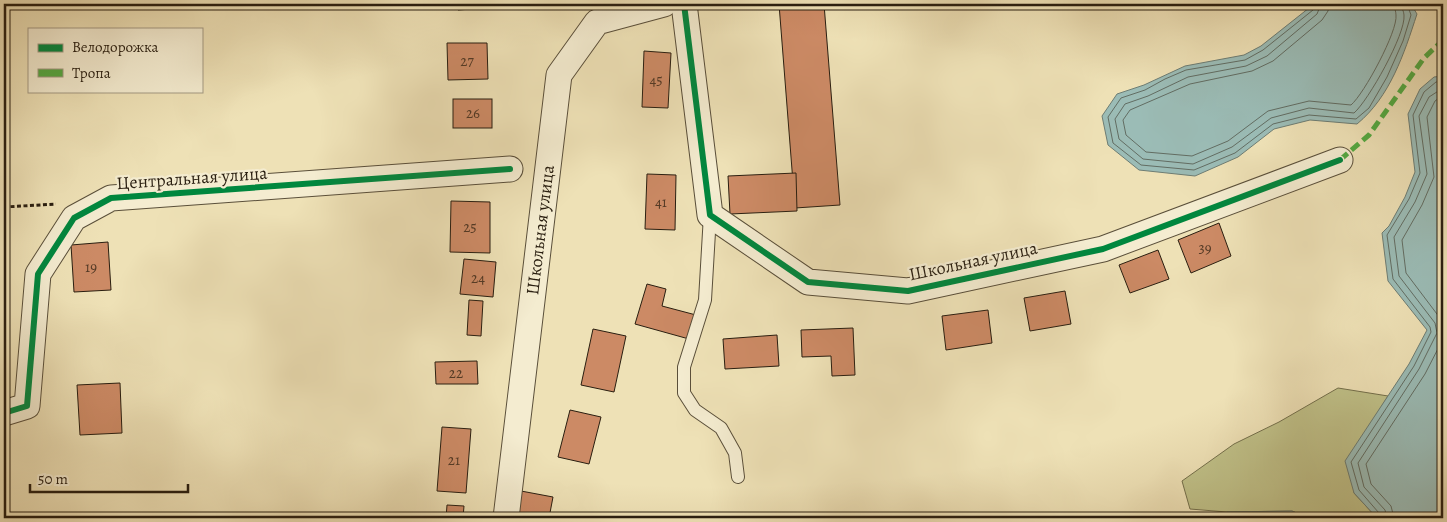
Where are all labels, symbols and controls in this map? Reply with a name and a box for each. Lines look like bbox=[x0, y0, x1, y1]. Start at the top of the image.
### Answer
legend bbox=[28, 28, 202, 92]
text: Велодорожка bbox=[72, 37, 159, 57]
house number: 27 bbox=[460, 51, 474, 71]
text: Тропа bbox=[72, 63, 111, 83]
house number: 45 bbox=[649, 70, 663, 90]
house number: 26 bbox=[466, 103, 480, 123]
street label: Центральная улица bbox=[116, 161, 269, 195]
street label: Школьная улица bbox=[520, 163, 560, 296]
house number: 41 bbox=[655, 192, 667, 212]
house number: 25 bbox=[463, 217, 477, 237]
street label: Школьная улица bbox=[906, 236, 1040, 286]
house number: 39 bbox=[1198, 238, 1212, 258]
house number: 19 bbox=[85, 257, 97, 277]
house number: 24 bbox=[471, 268, 485, 288]
house number: 22 bbox=[449, 363, 463, 383]
house number: 21 bbox=[448, 450, 460, 470]
scale bar bbox=[30, 462, 188, 494]
text: 50 m bbox=[38, 469, 68, 489]

